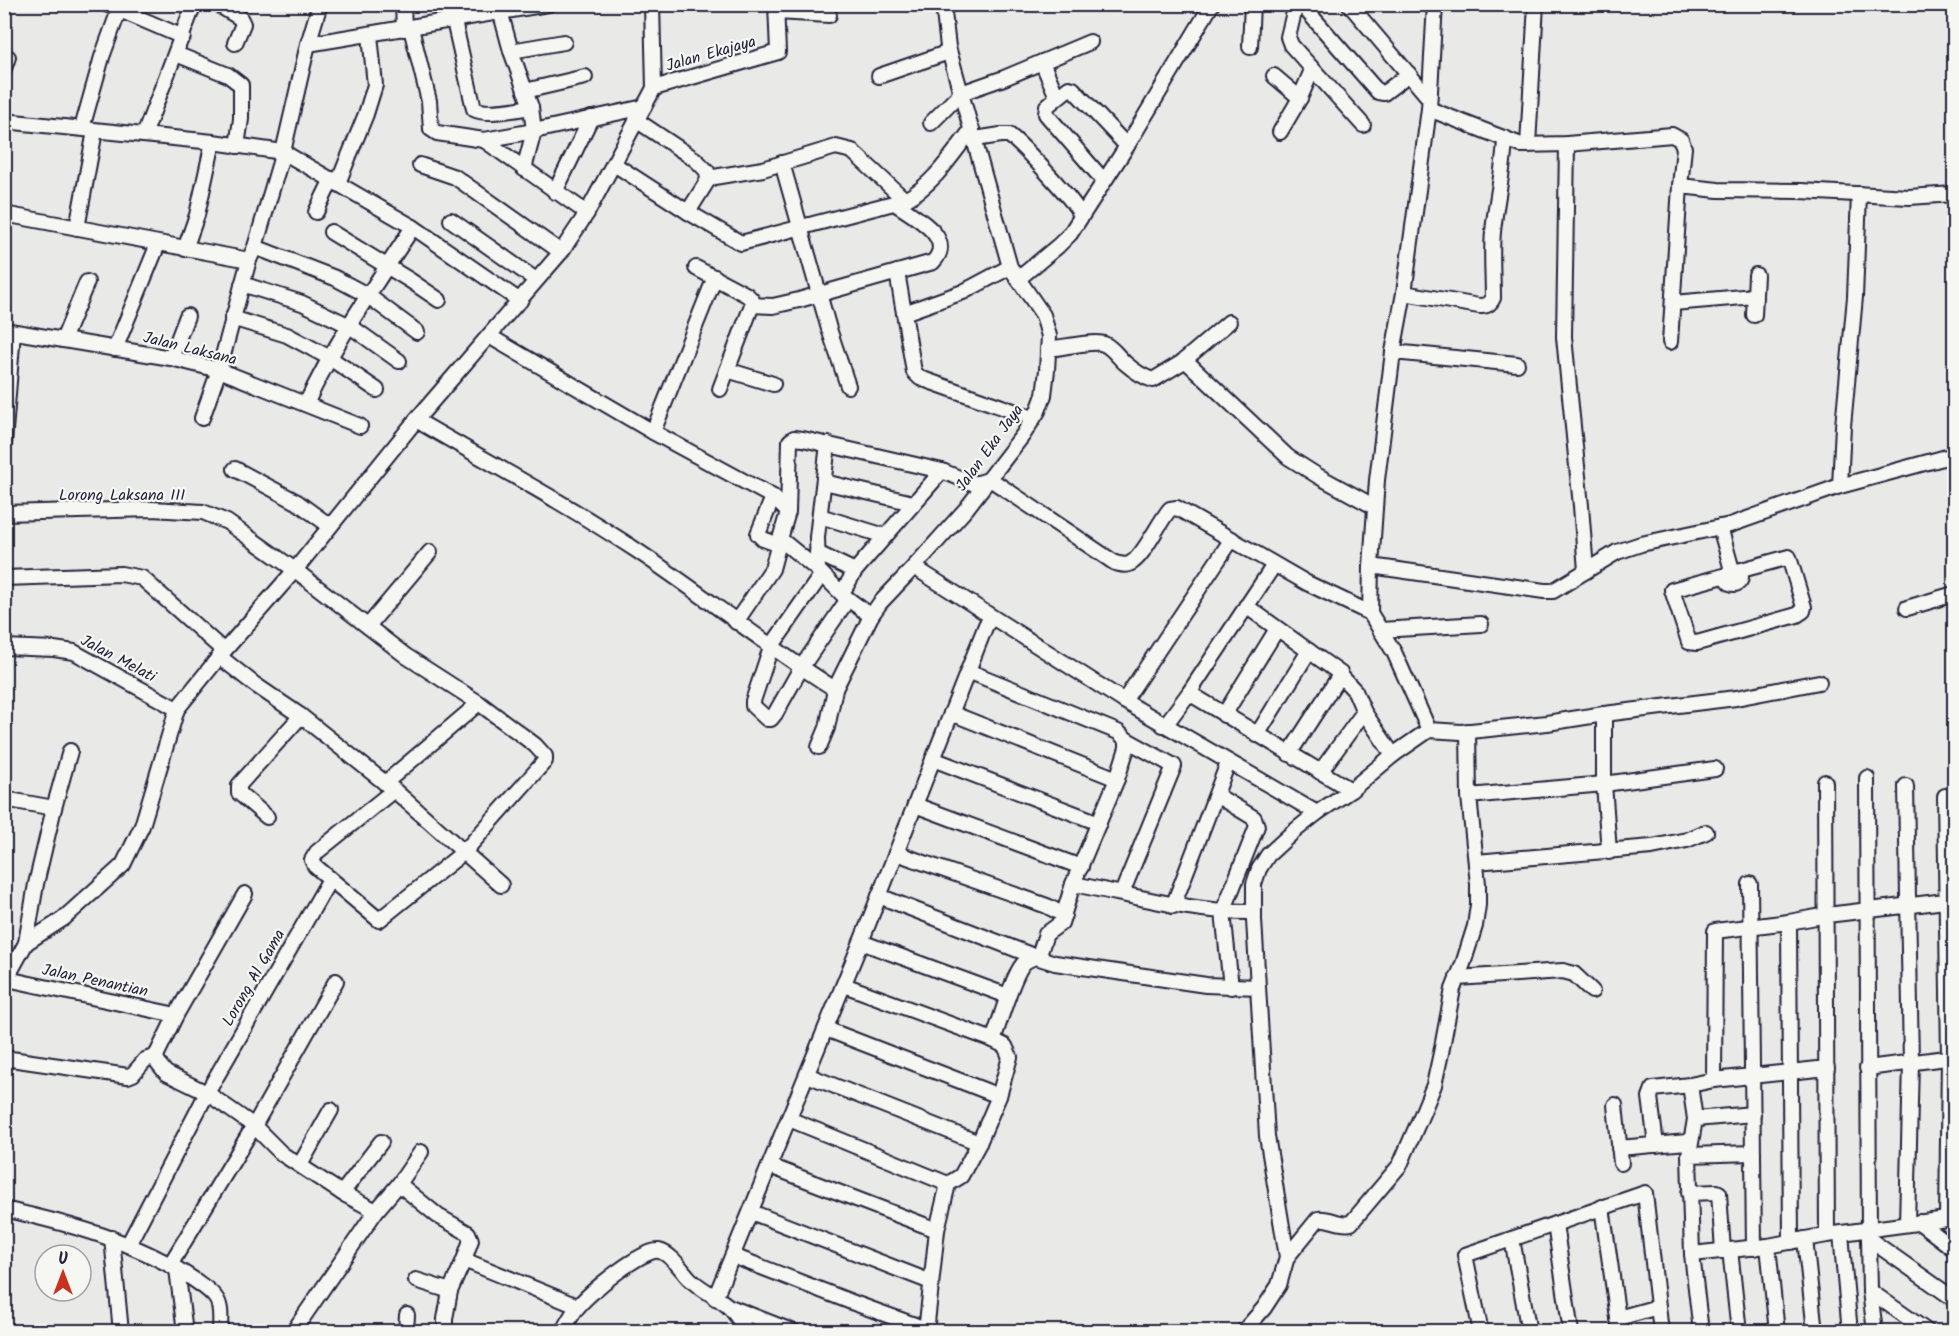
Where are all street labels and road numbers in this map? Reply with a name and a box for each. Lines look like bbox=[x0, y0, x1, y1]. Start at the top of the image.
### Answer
street label: Jalan Ekajaya bbox=[663, 29, 759, 79]
street label: Jalan Laksana bbox=[141, 325, 239, 373]
street label: Jalan Eka Jaya bbox=[950, 399, 1030, 497]
street label: Lorong Laksana III bbox=[59, 483, 185, 508]
street label: Jalan Melati bbox=[76, 629, 161, 690]
street label: Lorong Al Gama bbox=[216, 925, 292, 1031]
street label: Jalan Penantian bbox=[40, 958, 150, 1004]

